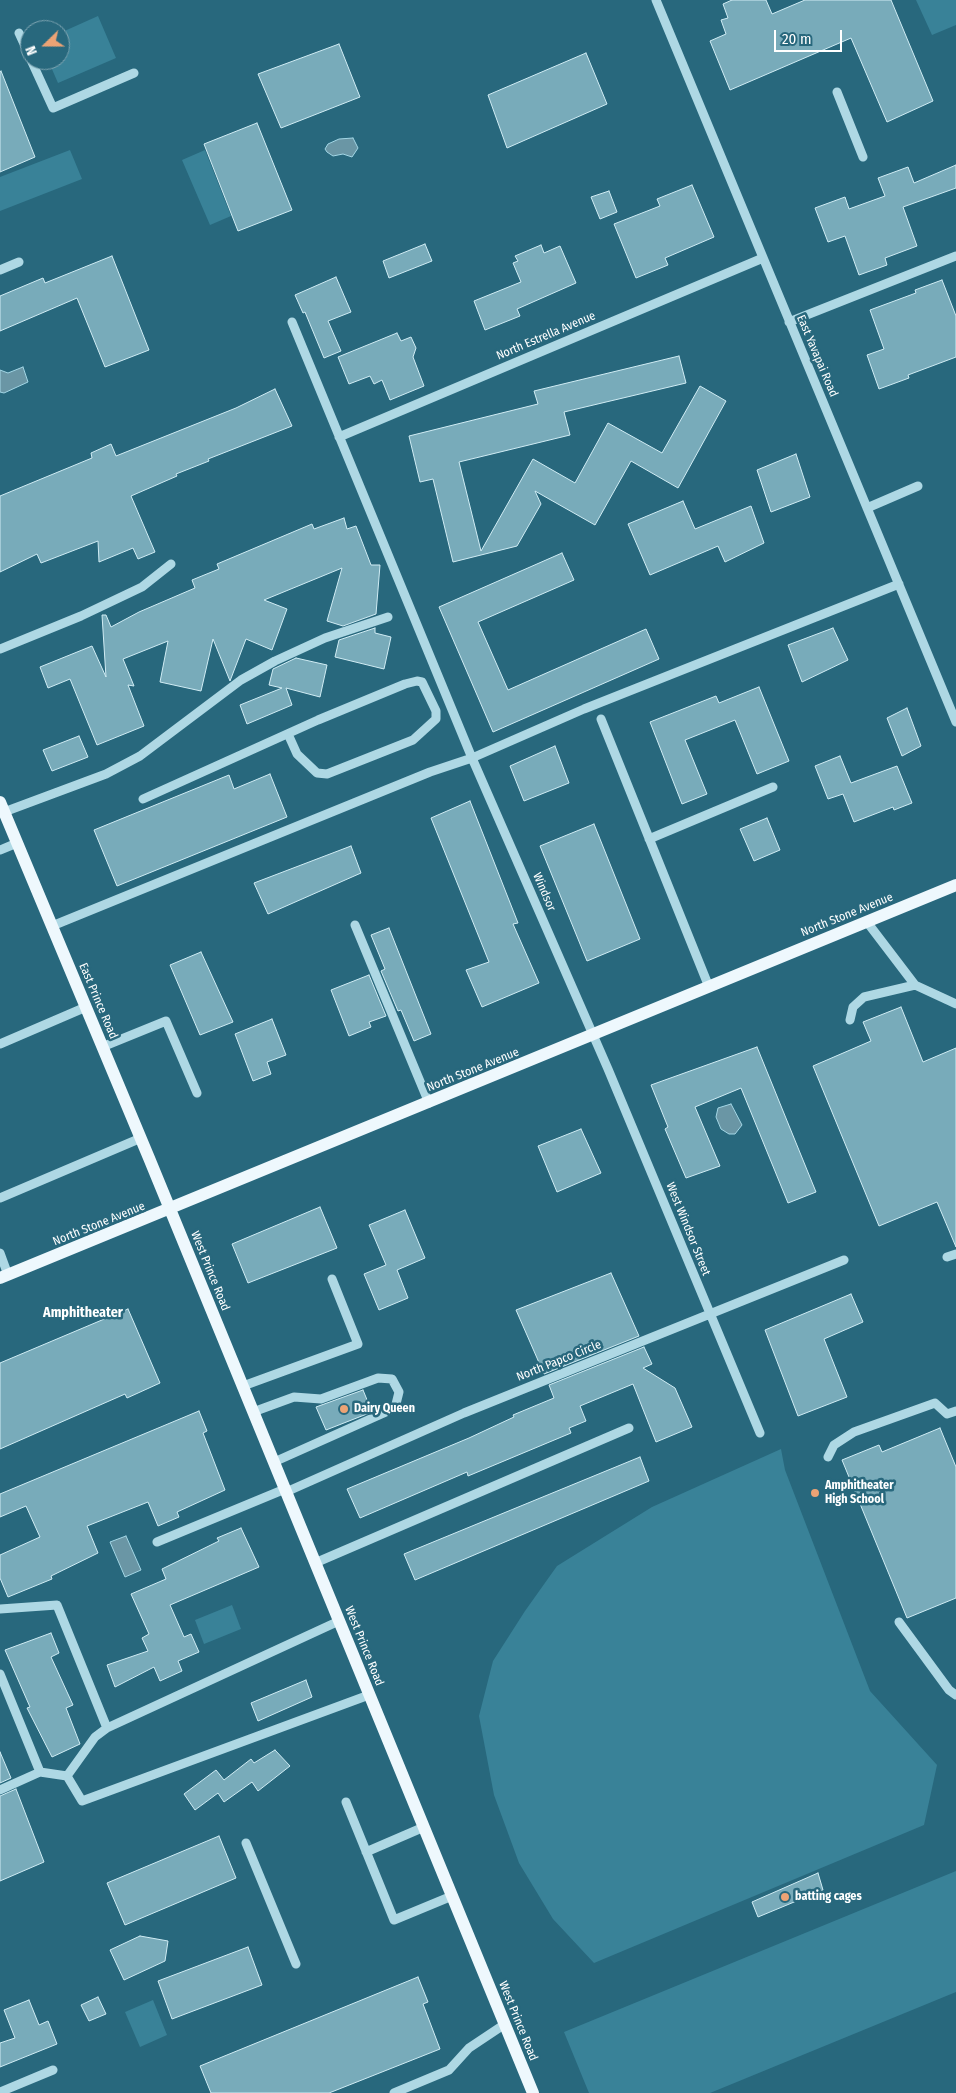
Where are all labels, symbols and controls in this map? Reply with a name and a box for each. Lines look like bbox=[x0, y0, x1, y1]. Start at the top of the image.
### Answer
north arrow bbox=[20, 20, 70, 70]
scale bar bbox=[776, 20, 844, 52]
text: 20 m bbox=[782, 30, 812, 48]
text: N bbox=[22, 43, 41, 58]
street label: North Estrella Avenue bbox=[494, 309, 598, 363]
street label: East Yavapai Road bbox=[793, 313, 841, 399]
street label: Windsor bbox=[529, 871, 559, 913]
street label: North Stone Avenue bbox=[799, 890, 895, 940]
street label: East Prince Road bbox=[75, 961, 121, 1041]
street label: North Stone Avenue bbox=[425, 1045, 521, 1095]
street label: West Windsor Street bbox=[663, 1180, 713, 1278]
street label: North Stone Avenue bbox=[51, 1199, 147, 1249]
street label: West Prince Road bbox=[187, 1229, 233, 1313]
district label: Amphitheater bbox=[43, 1305, 123, 1321]
street label: North Papco Circle bbox=[515, 1337, 603, 1385]
place label: Dairy Queen bbox=[354, 1402, 415, 1416]
marker: Dairy Queen bbox=[338, 1403, 350, 1415]
place label: Amphitheater High School bbox=[825, 1479, 894, 1507]
marker: Amphitheater High School bbox=[809, 1487, 821, 1499]
street label: West Prince Road bbox=[341, 1604, 387, 1688]
place label: batting cages bbox=[795, 1890, 862, 1904]
marker: batting cages bbox=[779, 1891, 791, 1903]
street label: West Prince Road bbox=[495, 1979, 541, 2063]

